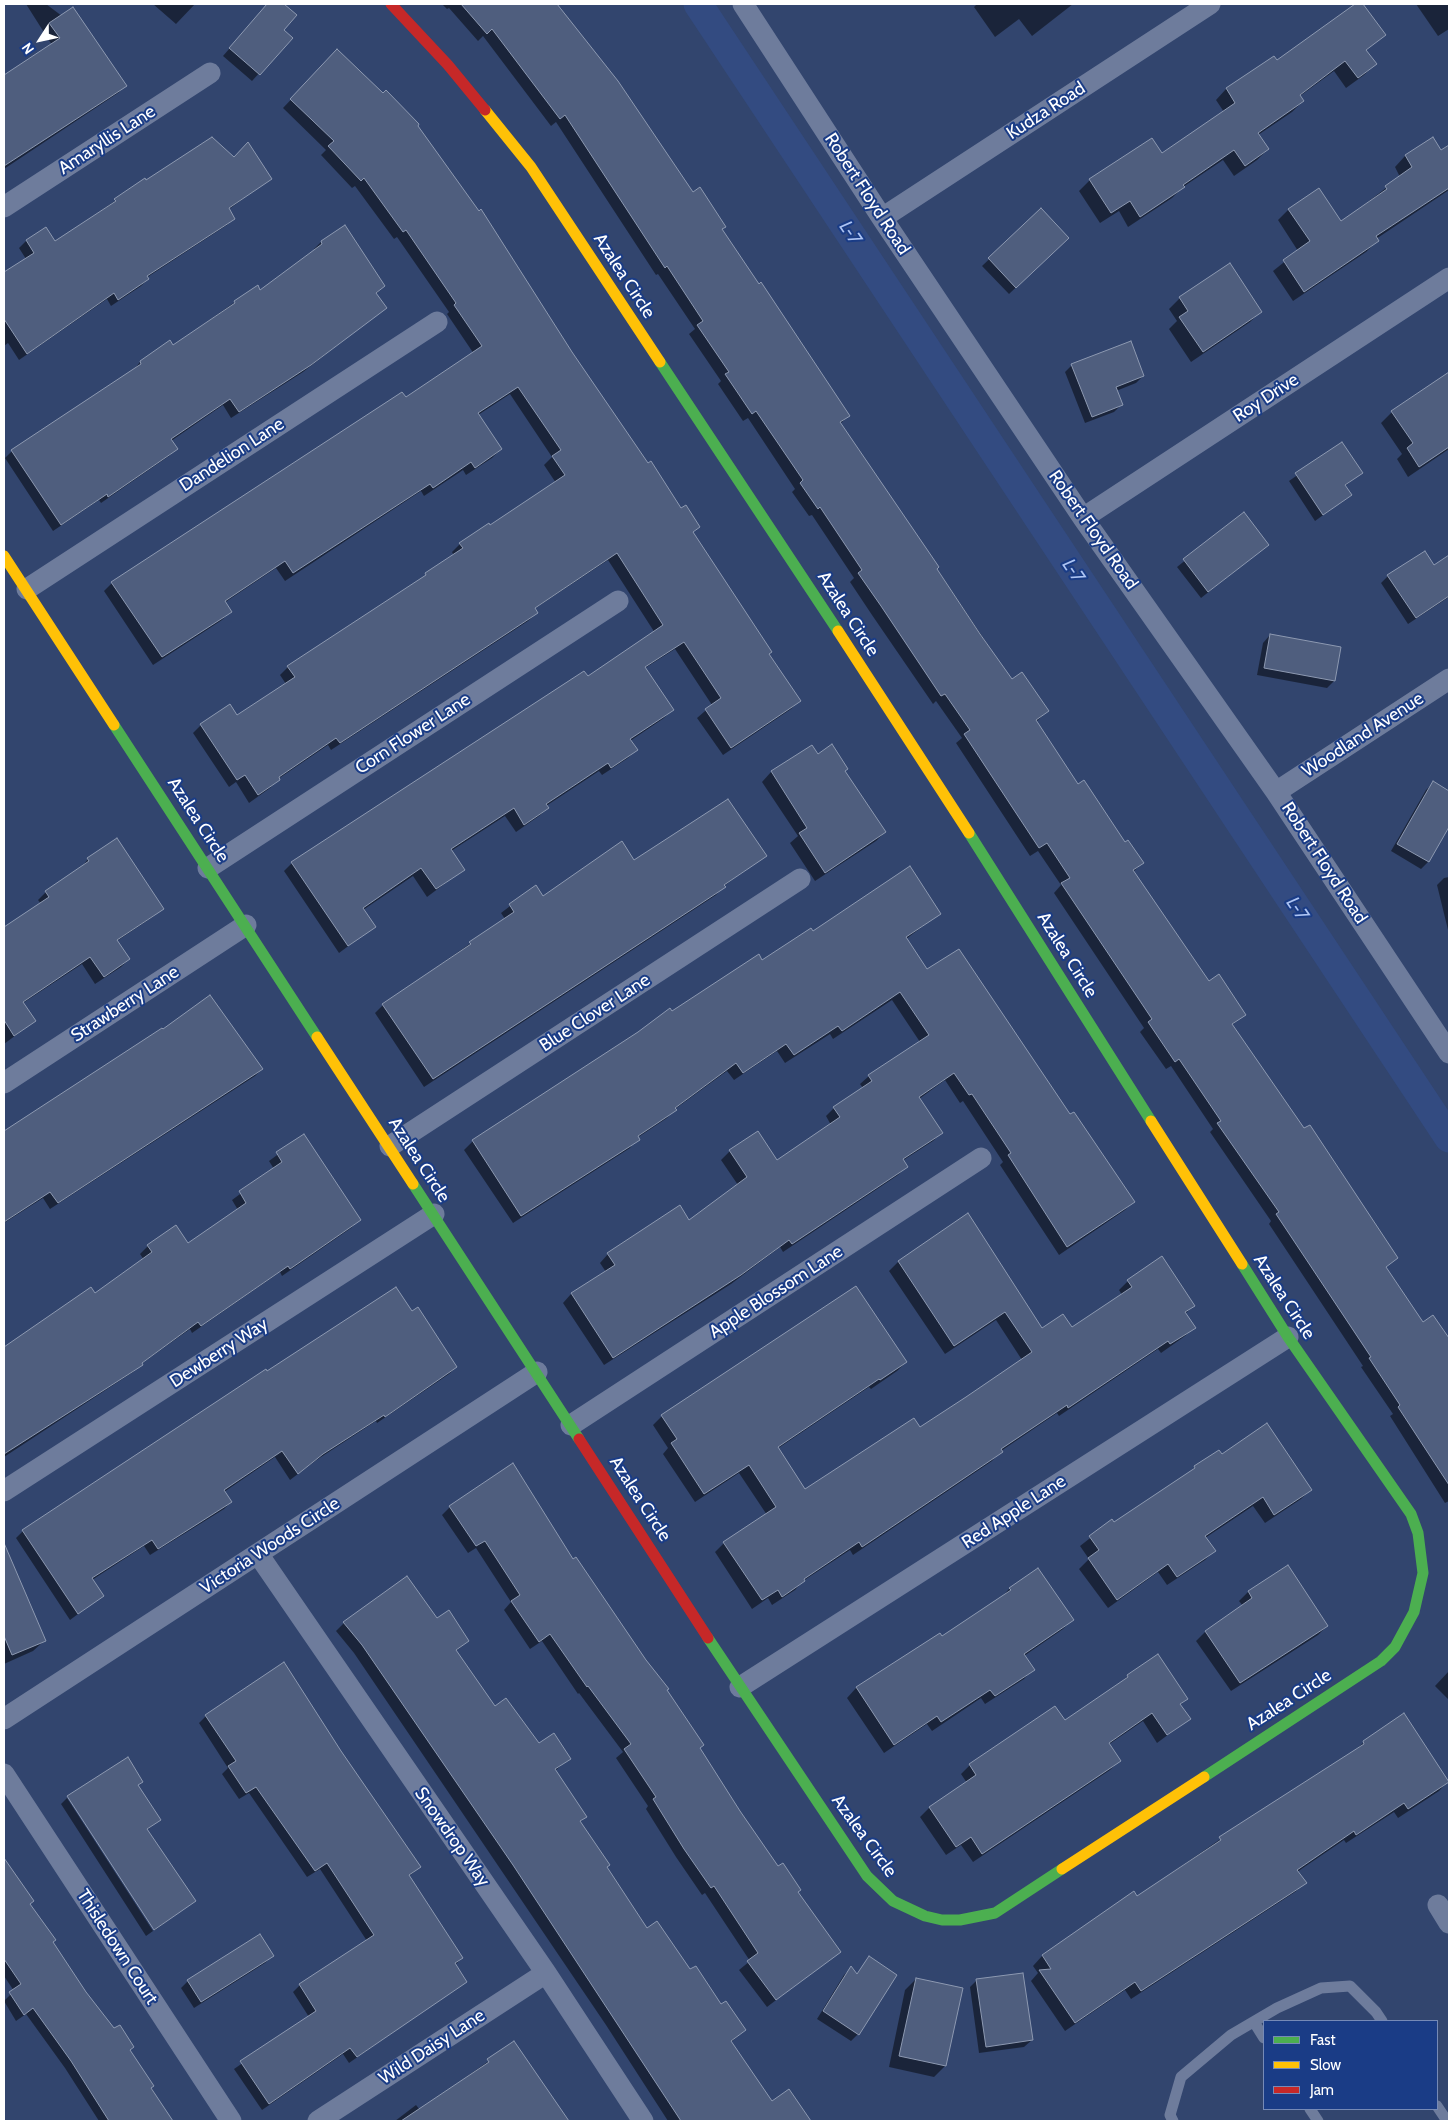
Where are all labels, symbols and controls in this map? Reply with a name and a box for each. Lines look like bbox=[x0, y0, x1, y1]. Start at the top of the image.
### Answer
north arrow bbox=[15, 15, 65, 65]
text: N bbox=[17, 39, 38, 58]
street label: Kudza Road bbox=[1003, 78, 1089, 144]
street label: Amaryllis Lane bbox=[55, 101, 159, 179]
street label: Robert Floyd Road bbox=[820, 129, 914, 259]
water label: L-7 bbox=[834, 217, 866, 249]
street label: Azalea Circle bbox=[589, 230, 659, 322]
street label: Roy Drive bbox=[1229, 369, 1303, 427]
street label: Dandelion Lane bbox=[176, 413, 288, 497]
street label: Robert Floyd Road bbox=[1044, 466, 1142, 594]
water label: L-7 bbox=[1057, 555, 1089, 587]
street label: Azalea Circle bbox=[813, 568, 883, 660]
street label: Woodland Avenue bbox=[1298, 688, 1428, 782]
street label: Corn Flower Lane bbox=[351, 689, 475, 779]
street label: Azalea Circle bbox=[163, 774, 233, 866]
street label: Robert Floyd Road bbox=[1277, 798, 1371, 928]
water label: L-7 bbox=[1281, 893, 1313, 925]
street label: Azalea Circle bbox=[1032, 908, 1102, 1002]
street label: Strawberry Lane bbox=[67, 961, 183, 1047]
street label: Blue Clover Lane bbox=[536, 969, 654, 1057]
street label: Azalea Circle bbox=[384, 1114, 454, 1206]
street label: Apple Blossom Lane bbox=[705, 1241, 847, 1343]
street label: Azalea Circle bbox=[1249, 1251, 1319, 1343]
street label: Dewberry Way bbox=[166, 1313, 272, 1393]
street label: Azalea Circle bbox=[605, 1453, 675, 1545]
street label: Red Apple Lane bbox=[958, 1470, 1070, 1554]
street label: Victoria Woods Circle bbox=[196, 1493, 344, 1599]
street label: Azalea Circle bbox=[1243, 1665, 1335, 1735]
street label: Snowdrop Way bbox=[410, 1783, 494, 1891]
street label: Azalea Circle bbox=[827, 1791, 901, 1881]
street label: Thisledown Court bbox=[72, 1885, 162, 2009]
street label: Wild Daisy Lane bbox=[375, 2005, 489, 2089]
legend bbox=[1263, 2020, 1438, 2110]
text: Fast bbox=[1310, 2031, 1335, 2049]
text: Slow bbox=[1310, 2056, 1341, 2074]
text: Jam bbox=[1310, 2081, 1334, 2099]

